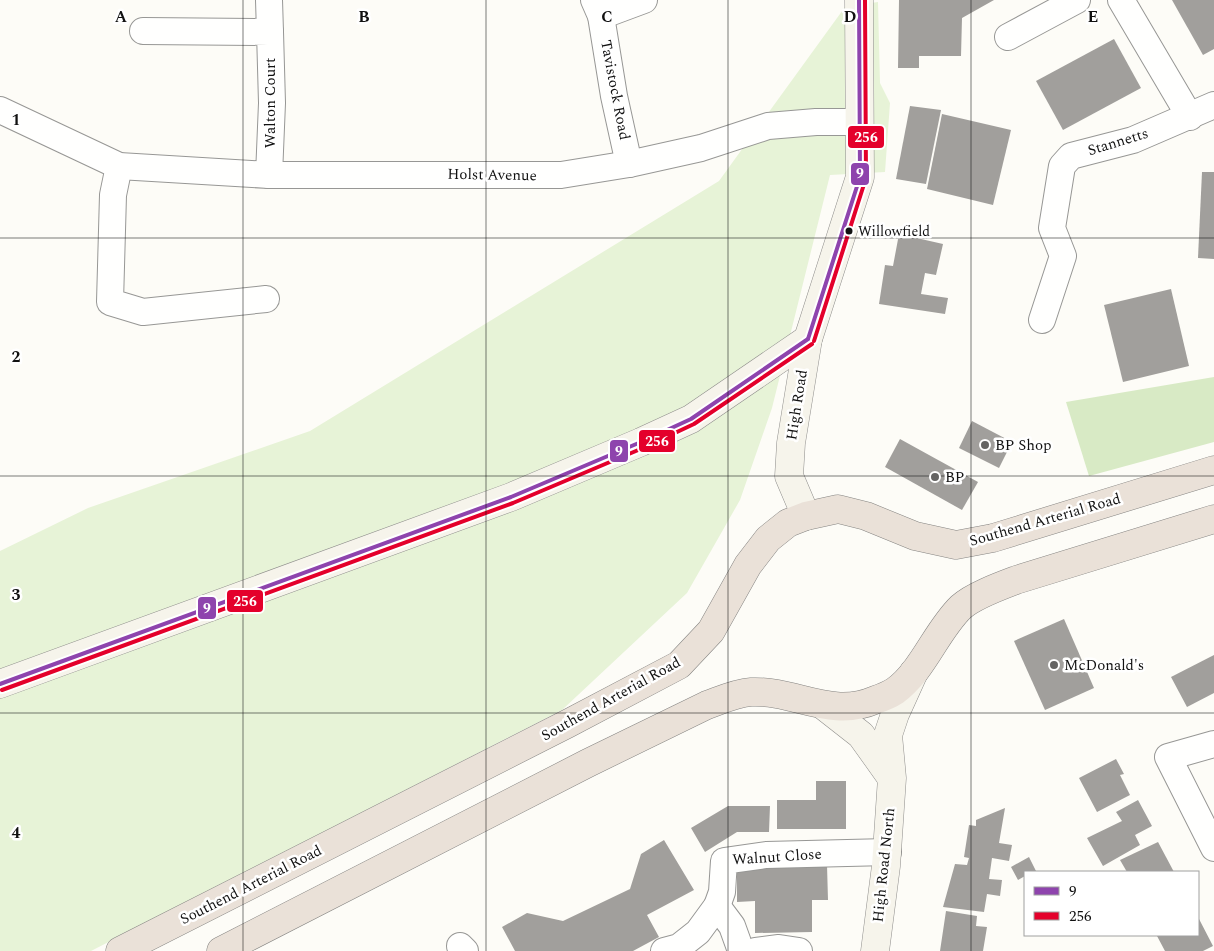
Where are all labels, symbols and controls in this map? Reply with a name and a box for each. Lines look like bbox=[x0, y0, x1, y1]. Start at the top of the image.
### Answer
text: A bbox=[115, 5, 128, 29]
text: B bbox=[358, 5, 370, 29]
text: C bbox=[601, 5, 613, 29]
text: D bbox=[844, 5, 857, 29]
text: E bbox=[1088, 5, 1098, 29]
street label: Tavistock Road bbox=[594, 38, 636, 142]
street label: Walton Court bbox=[259, 58, 282, 148]
text: 1 bbox=[12, 108, 20, 132]
street label: Stannetts bbox=[1085, 122, 1151, 162]
line badge: 256 bbox=[847, 125, 885, 149]
text: 256 bbox=[854, 127, 878, 148]
line badge: 9 bbox=[850, 162, 870, 186]
street label: Holst Avenue bbox=[447, 163, 537, 187]
text: 9 bbox=[856, 163, 864, 184]
place label: Willowfield bbox=[858, 221, 930, 242]
marker: Willowfield bbox=[844, 226, 854, 236]
text: 2 bbox=[12, 345, 21, 369]
street label: High Road bbox=[780, 368, 814, 442]
line badge: 256 bbox=[638, 429, 676, 453]
text: 256 bbox=[645, 431, 669, 452]
place label: BP Shop bbox=[995, 434, 1052, 457]
line badge: 9 bbox=[609, 439, 629, 463]
marker: BP Shop bbox=[979, 439, 991, 451]
text: 9 bbox=[615, 441, 623, 462]
place label: BP bbox=[945, 466, 964, 489]
marker: BP bbox=[929, 471, 941, 483]
street label: Southend Arterial Road bbox=[967, 487, 1123, 553]
text: 3 bbox=[12, 583, 21, 607]
line badge: 256 bbox=[226, 589, 264, 613]
text: 256 bbox=[233, 591, 257, 612]
line badge: 9 bbox=[197, 596, 217, 620]
text: 9 bbox=[203, 598, 211, 619]
street label: Southend Arterial Road bbox=[537, 651, 685, 747]
place label: McDonald's bbox=[1064, 654, 1144, 677]
marker: McDonald's bbox=[1048, 659, 1060, 671]
street label: High Road North bbox=[867, 806, 901, 923]
text: 4 bbox=[12, 821, 21, 845]
street label: Southend Arterial Road bbox=[176, 839, 326, 931]
street label: Walnut Close bbox=[732, 842, 822, 872]
legend bbox=[1024, 871, 1199, 936]
text: 9 bbox=[1069, 880, 1077, 903]
text: 256 bbox=[1069, 905, 1092, 928]

